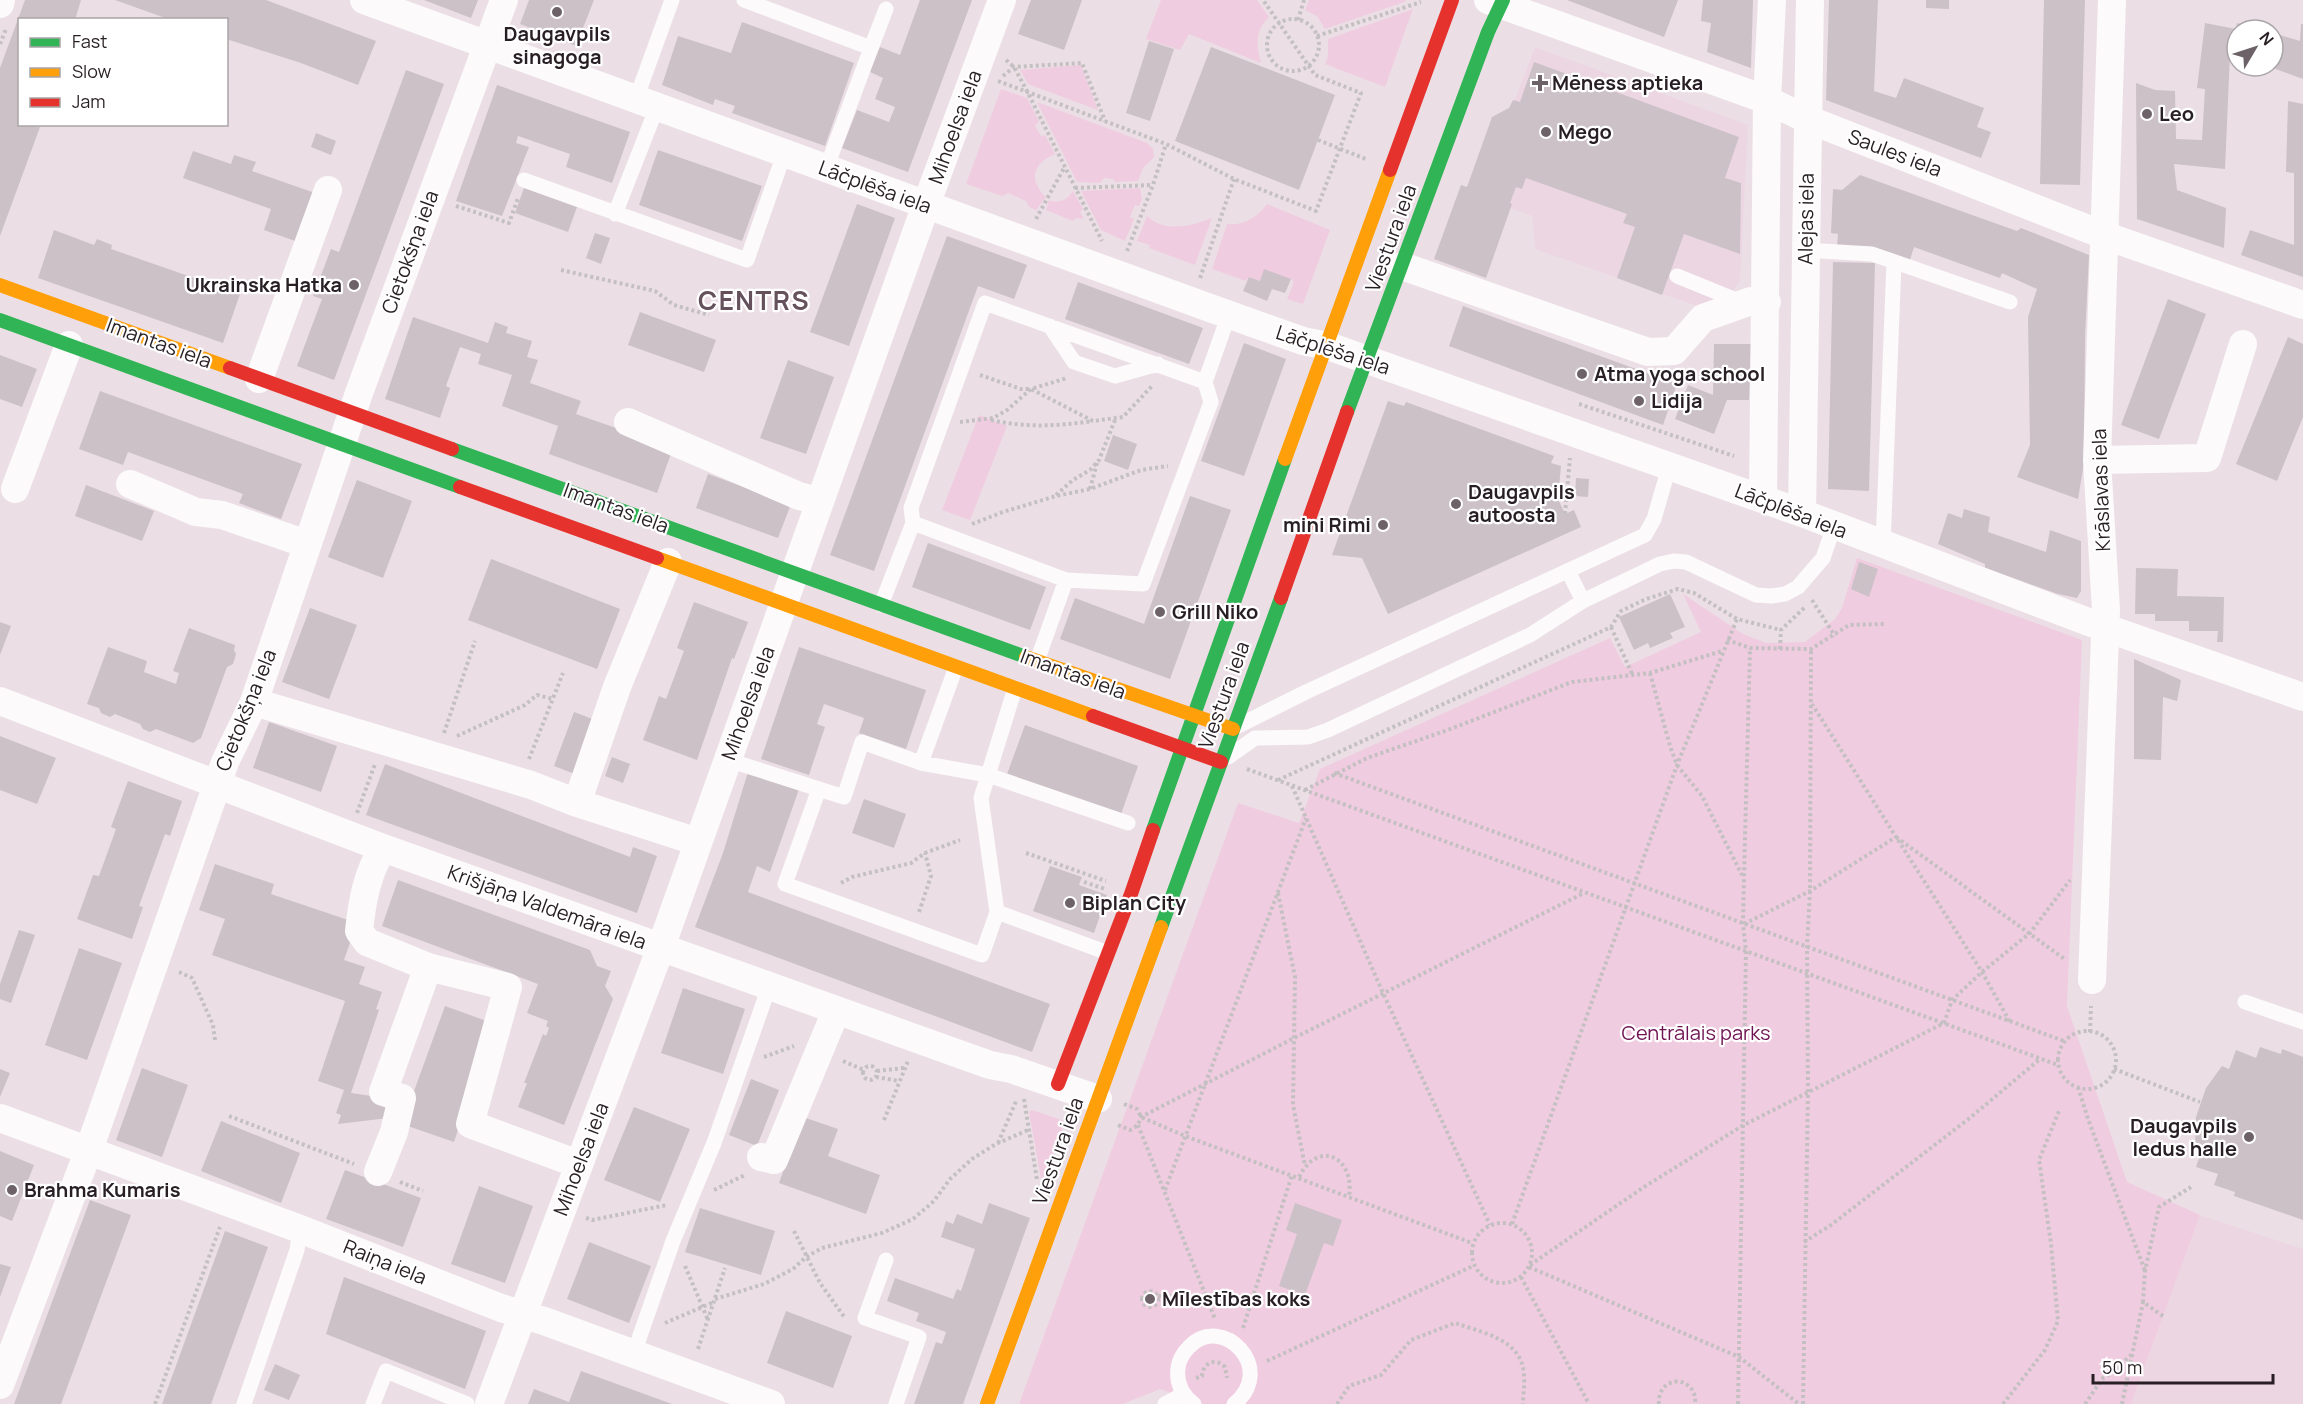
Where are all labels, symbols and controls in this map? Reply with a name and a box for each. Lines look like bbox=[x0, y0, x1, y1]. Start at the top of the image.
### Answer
marker: Daugavpils sinagoga bbox=[550, 5, 564, 19]
legend bbox=[18, 18, 228, 126]
north arrow bbox=[2225, 18, 2285, 78]
place label: Daugavpils sinagoga bbox=[504, 20, 611, 70]
text: N bbox=[2254, 27, 2279, 50]
text: Fast bbox=[72, 29, 107, 53]
text: Slow bbox=[72, 59, 112, 83]
street label: Mihoelsa iela bbox=[921, 66, 988, 188]
place label: Mēness aptieka bbox=[1552, 69, 1703, 96]
marker: Mēness aptieka bbox=[1533, 76, 1547, 90]
text: Jam bbox=[72, 89, 106, 113]
place label: Leo bbox=[2159, 100, 2194, 127]
marker: Leo bbox=[2140, 107, 2154, 121]
place label: Mego bbox=[1558, 118, 1612, 145]
street label: Saules iela bbox=[1844, 122, 1946, 183]
marker: Mego bbox=[1539, 125, 1553, 139]
street label: Lāčplēša iela bbox=[815, 154, 935, 219]
street label: Alejas iela bbox=[1791, 173, 1820, 265]
street label: Viestura iela bbox=[1359, 180, 1422, 295]
street label: Cietokšņa iela bbox=[375, 186, 444, 317]
place label: Ukrainska Hatka bbox=[185, 271, 342, 298]
marker: Ukrainska Hatka bbox=[347, 278, 361, 292]
district label: CENTRS bbox=[698, 282, 810, 318]
street label: Imantas iela bbox=[103, 311, 216, 374]
street label: Lāčplēša iela bbox=[1273, 318, 1394, 381]
place label: Atma yoga school bbox=[1594, 360, 1765, 387]
marker: Atma yoga school bbox=[1575, 367, 1589, 381]
place label: Lidija bbox=[1651, 387, 1703, 414]
marker: Lidija bbox=[1632, 394, 1646, 408]
street label: Krāslavas iela bbox=[2085, 428, 2116, 552]
street label: Imantas iela bbox=[560, 476, 673, 539]
street label: Lāčplēša iela bbox=[1731, 477, 1851, 544]
place label: Daugavpils autoosta bbox=[1468, 478, 1575, 528]
marker: Daugavpils autoosta bbox=[1449, 497, 1463, 511]
place label: mini Rimi bbox=[1283, 511, 1371, 538]
marker: mini Rimi bbox=[1376, 518, 1390, 532]
place label: Grill Niko bbox=[1172, 598, 1258, 625]
marker: Grill Niko bbox=[1153, 605, 1167, 619]
street label: Viestura iela bbox=[1192, 637, 1255, 752]
street label: Mihoelsa iela bbox=[714, 642, 781, 764]
street label: Imantas iela bbox=[1017, 642, 1130, 705]
street label: Cietokšņa iela bbox=[209, 645, 282, 775]
street label: Krišjāņa Valdemāra iela bbox=[444, 858, 650, 955]
place label: Biplan City bbox=[1082, 889, 1187, 916]
marker: Biplan City bbox=[1063, 896, 1077, 910]
park label: Centrālais parks bbox=[1622, 1019, 1770, 1046]
street label: Viestura iela bbox=[1026, 1093, 1089, 1208]
street label: Mihoelsa iela bbox=[547, 1098, 615, 1219]
place label: Daugavpils ledus halle bbox=[2130, 1112, 2237, 1162]
marker: Daugavpils ledus halle bbox=[2242, 1130, 2256, 1144]
place label: Brahma Kumaris bbox=[24, 1176, 181, 1203]
marker: Brahma Kumaris bbox=[5, 1183, 19, 1197]
street label: Raiņa iela bbox=[340, 1233, 431, 1290]
place label: Mīlestības koks bbox=[1162, 1285, 1311, 1312]
marker: Mīlestības koks bbox=[1143, 1292, 1157, 1306]
scale bar bbox=[2093, 1347, 2273, 1385]
text: 50 m bbox=[2102, 1355, 2142, 1379]

